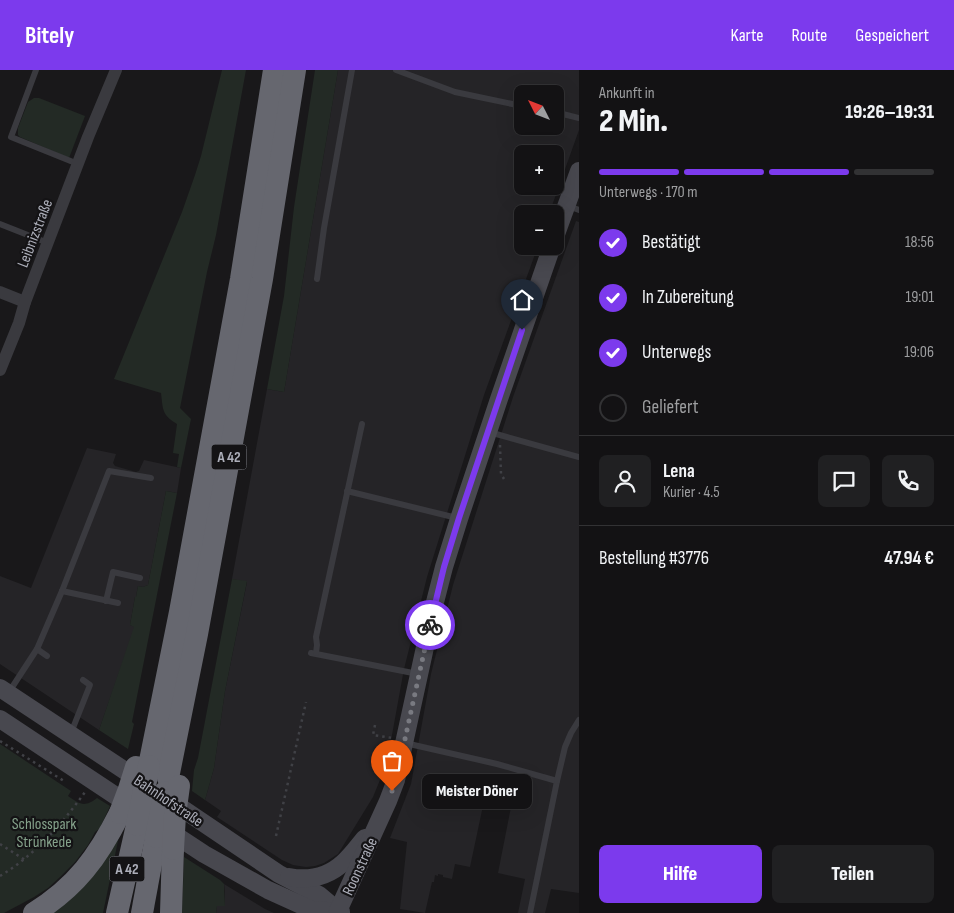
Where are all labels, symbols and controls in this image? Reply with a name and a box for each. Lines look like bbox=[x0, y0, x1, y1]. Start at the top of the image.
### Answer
text: Bitely bbox=[25, 21, 74, 50]
text: Karte bbox=[731, 25, 764, 46]
text: Route bbox=[792, 25, 827, 46]
text: Gespeichert bbox=[855, 25, 929, 46]
text: Ankunft in bbox=[599, 84, 655, 103]
north arrow bbox=[514, 85, 564, 135]
map controls bbox=[514, 85, 564, 255]
text: 19:26–19:31 bbox=[845, 101, 934, 124]
text: 2 Min. bbox=[599, 102, 668, 141]
button: + bbox=[514, 145, 564, 195]
text: Unterwegs · 170 m bbox=[599, 183, 698, 202]
street label: Leibnizstraße bbox=[14, 197, 57, 270]
button: − bbox=[514, 205, 564, 255]
icon: check bbox=[599, 229, 627, 257]
text: Bestätigt bbox=[642, 231, 701, 254]
text: 18:56 bbox=[905, 233, 934, 252]
pin bbox=[501, 279, 543, 330]
icon: check bbox=[599, 284, 627, 312]
icon: home bbox=[508, 286, 536, 314]
text: In Zubereitung bbox=[642, 286, 734, 309]
text: 19:01 bbox=[906, 288, 934, 307]
icon: check bbox=[599, 339, 627, 367]
text: Unterwegs bbox=[642, 341, 711, 364]
text: 19:06 bbox=[904, 343, 934, 362]
text: Geliefert bbox=[642, 396, 698, 419]
road number: A 42 bbox=[212, 444, 246, 470]
button: person bbox=[599, 455, 651, 507]
button: chat bbox=[818, 455, 870, 507]
button: phone bbox=[882, 455, 934, 507]
text: Lena bbox=[663, 460, 695, 483]
text: Kurier · 4.5 bbox=[663, 483, 720, 502]
text: Bestellung #3776 bbox=[599, 547, 709, 570]
text: 47.94 € bbox=[884, 547, 934, 570]
courier bbox=[405, 600, 455, 650]
icon: bike bbox=[416, 611, 444, 639]
pin bbox=[371, 740, 413, 791]
icon: bag bbox=[378, 747, 406, 775]
street label: Bahnhofstraße bbox=[130, 771, 206, 831]
callout: Meister Döner bbox=[422, 774, 532, 808]
text: Meister Döner bbox=[436, 782, 518, 801]
park label: Schlosspark Strünkede bbox=[12, 815, 76, 852]
street label: Roonstraße bbox=[339, 835, 382, 899]
button: Hilfe bbox=[599, 845, 762, 903]
button: Teilen bbox=[772, 845, 934, 903]
road number: A 42 bbox=[110, 856, 144, 882]

